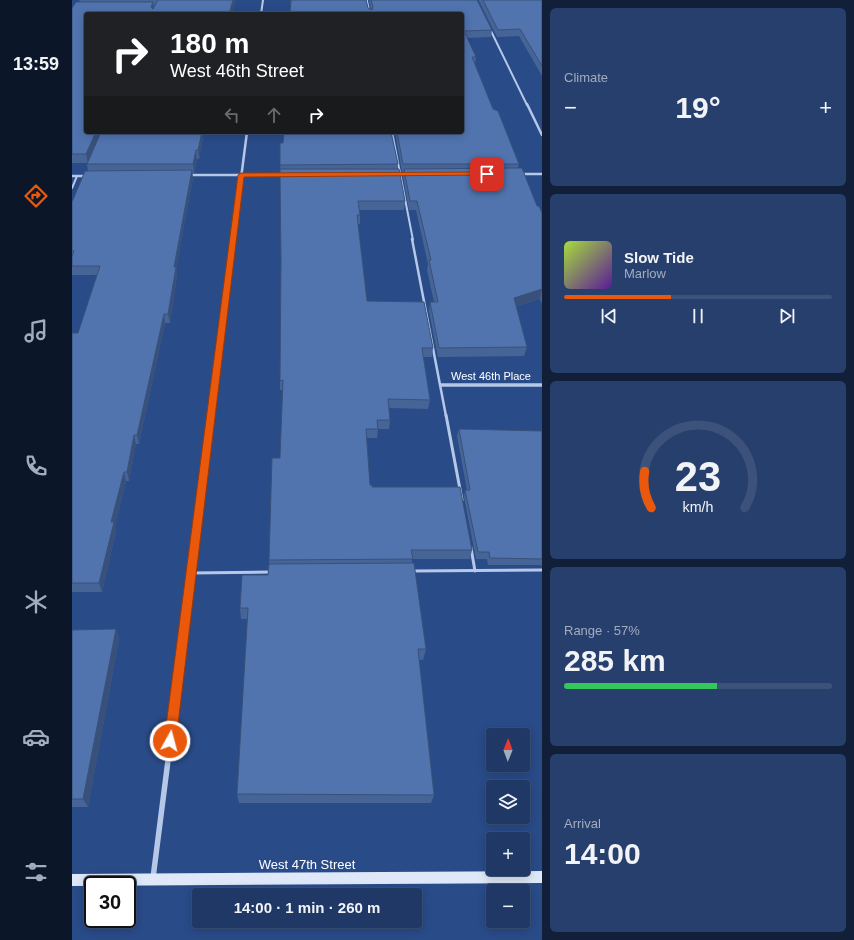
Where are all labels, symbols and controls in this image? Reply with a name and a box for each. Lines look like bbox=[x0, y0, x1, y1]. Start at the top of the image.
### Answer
icon: right bbox=[104, 28, 156, 80]
text: 180 m bbox=[170, 28, 249, 59]
text: 13:59 bbox=[13, 54, 59, 74]
text: West 46th Street bbox=[170, 61, 304, 81]
text: Climate bbox=[564, 70, 608, 85]
text: 19° bbox=[675, 91, 721, 124]
text: − bbox=[564, 95, 577, 120]
text: + bbox=[819, 95, 832, 120]
icon: left bbox=[221, 104, 243, 126]
icon: ahead bbox=[263, 104, 285, 126]
icon: right bbox=[305, 104, 327, 126]
pin bbox=[470, 157, 504, 191]
icon: arrive bbox=[476, 163, 498, 185]
icon: directions bbox=[22, 182, 50, 210]
text: Slow Tide bbox=[624, 249, 694, 266]
text: Marlow bbox=[624, 266, 666, 281]
icon: previous bbox=[598, 305, 620, 327]
icon: pause bbox=[687, 305, 709, 327]
icon: next bbox=[776, 305, 798, 327]
icon: music bbox=[22, 317, 50, 345]
street label: West 46th Place bbox=[451, 370, 531, 382]
icon: phone bbox=[22, 452, 50, 480]
text: 23 bbox=[675, 453, 721, 500]
text: km/h bbox=[683, 499, 714, 515]
icon: climate bbox=[22, 588, 50, 616]
text: Range · 57% bbox=[564, 623, 640, 638]
text: 285 km bbox=[564, 644, 666, 677]
position arrow bbox=[149, 720, 191, 762]
icon: car bbox=[22, 723, 50, 751]
north arrow bbox=[486, 728, 530, 772]
map controls bbox=[486, 728, 530, 928]
button: layers bbox=[486, 780, 530, 824]
text: Arrival bbox=[564, 816, 601, 831]
button: + bbox=[486, 832, 530, 876]
text: 14:00 bbox=[564, 837, 641, 870]
street label: West 47th Street bbox=[259, 857, 356, 872]
icon: filters bbox=[22, 858, 50, 886]
speed limit sign: 30 bbox=[84, 876, 136, 928]
button: − bbox=[486, 884, 530, 928]
text: 14:00 · 1 min · 260 m bbox=[234, 899, 380, 916]

